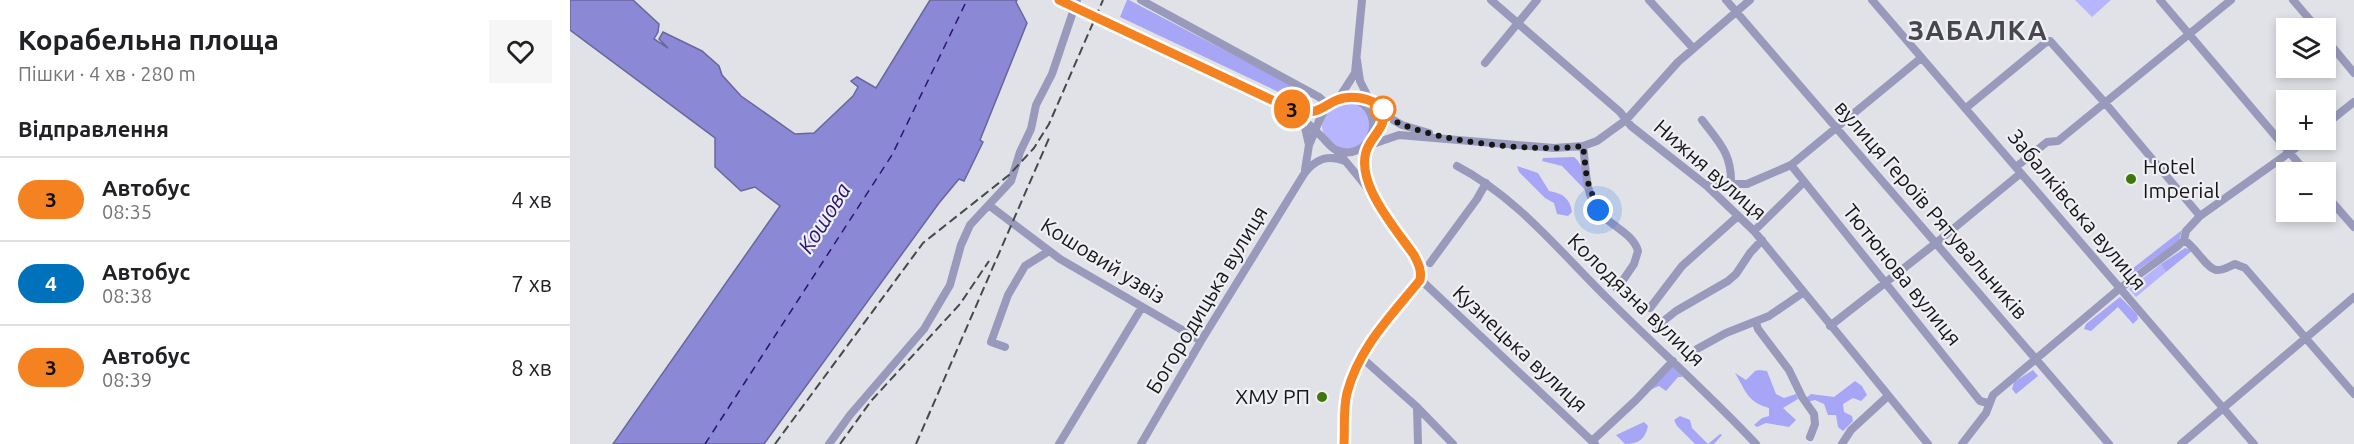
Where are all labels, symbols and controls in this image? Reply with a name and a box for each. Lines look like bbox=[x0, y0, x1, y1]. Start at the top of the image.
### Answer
district label: ЗАБАЛКА bbox=[1908, 15, 2048, 45]
map controls bbox=[2276, 18, 2336, 222]
button: layers bbox=[2276, 18, 2336, 78]
button: heart bbox=[489, 20, 552, 83]
text: Корабельна площа bbox=[18, 24, 279, 55]
text: Пішки · 4 хв · 280 m bbox=[18, 62, 196, 85]
line badge: 3 bbox=[1272, 90, 1312, 128]
button: + bbox=[2276, 90, 2336, 150]
street label: вулиця Героїв Рятувальників bbox=[1830, 95, 2033, 324]
unlabelled marker bbox=[1370, 96, 1396, 122]
text: 3 bbox=[1286, 97, 1298, 121]
street label: Нижня вулиця bbox=[1650, 114, 1772, 224]
text: Відправлення bbox=[18, 116, 169, 141]
street label: Забалківська вулиця bbox=[2004, 124, 2152, 294]
place label: Hotel Imperial bbox=[2143, 154, 2220, 202]
button: − bbox=[2276, 162, 2336, 222]
marker: Hotel Imperial bbox=[2124, 172, 2138, 186]
text: Автобус bbox=[102, 175, 190, 200]
water label: Кошова bbox=[792, 178, 855, 257]
text: 3 bbox=[45, 187, 57, 211]
text: 4 хв bbox=[511, 187, 552, 212]
your location bbox=[1583, 195, 1613, 225]
street label: Тютюнова вулиця bbox=[1839, 199, 1967, 350]
text: 08:35 bbox=[102, 200, 152, 223]
street label: Богородицька вулиця bbox=[1141, 201, 1272, 398]
street label: Кошовий узвіз bbox=[1037, 212, 1170, 308]
street label: Колодязна вулиця bbox=[1563, 228, 1710, 371]
text: Автобус bbox=[102, 259, 190, 284]
text: 4 bbox=[45, 271, 57, 295]
text: 7 хв bbox=[511, 271, 552, 296]
street label: Кузнецька вулиця bbox=[1448, 280, 1593, 417]
text: 08:38 bbox=[102, 284, 152, 307]
text: Автобус bbox=[102, 343, 190, 368]
text: 3 bbox=[45, 355, 57, 379]
text: 8 хв bbox=[511, 355, 552, 380]
text: 08:39 bbox=[102, 368, 152, 391]
place label: ХМУ РП bbox=[1235, 384, 1310, 408]
marker: ХМУ РП bbox=[1315, 390, 1329, 404]

